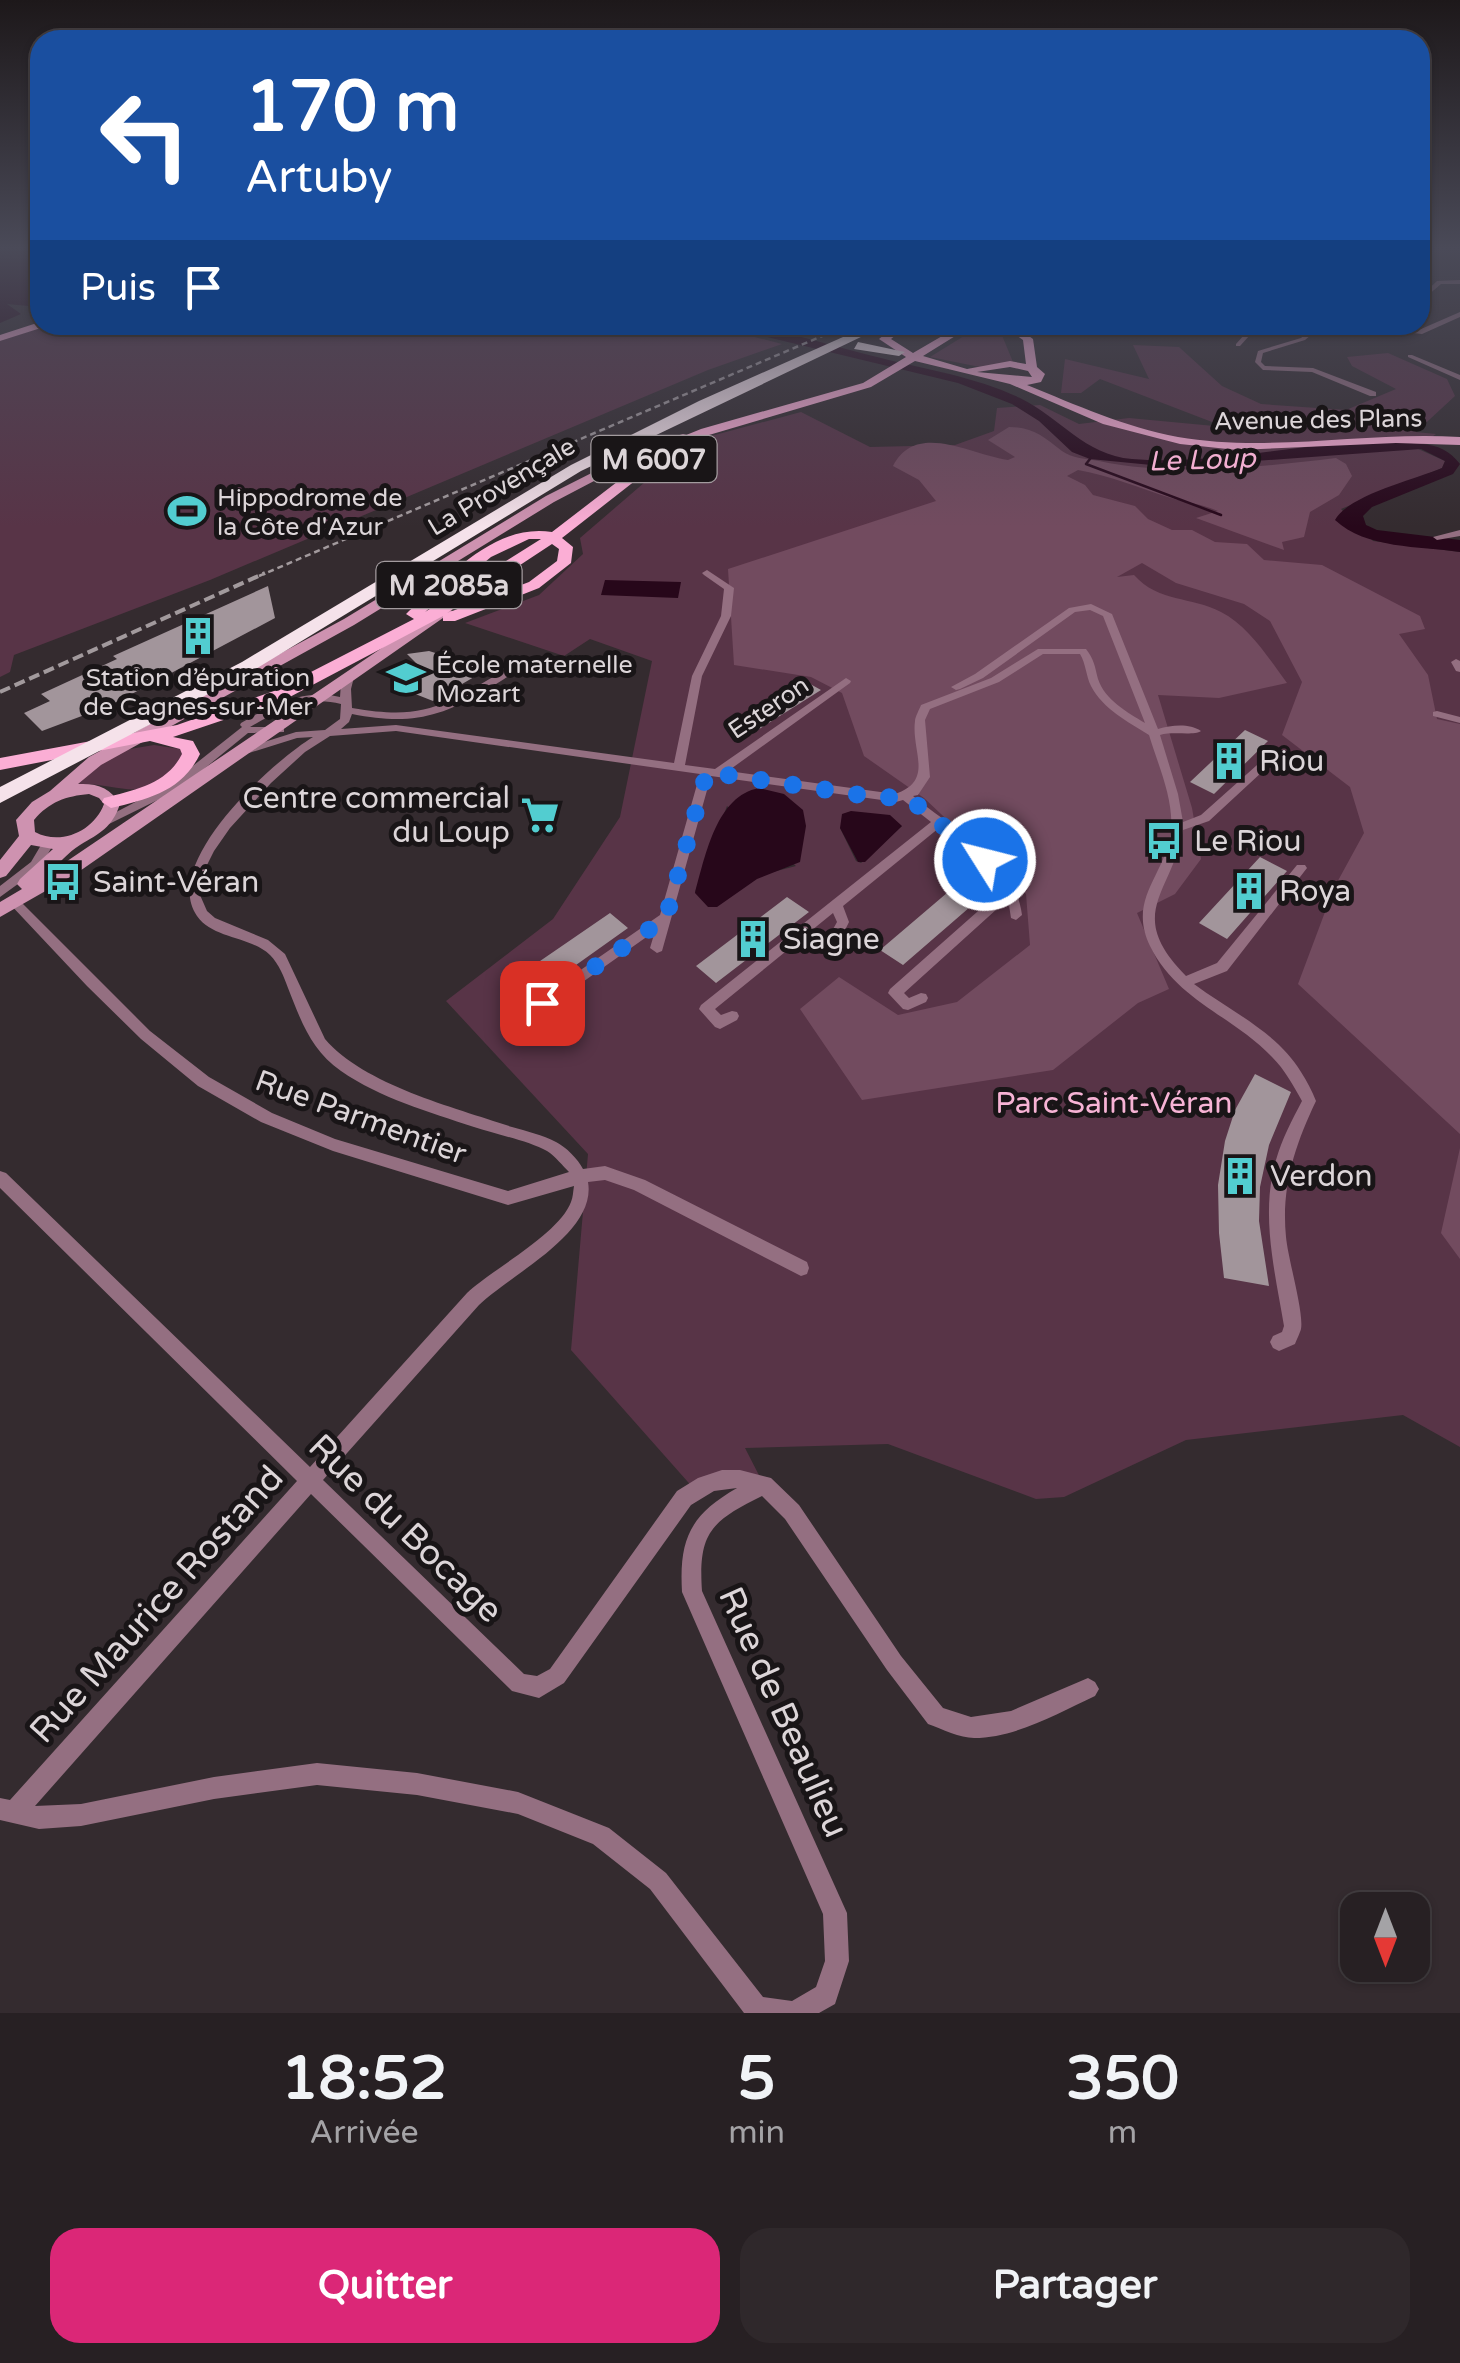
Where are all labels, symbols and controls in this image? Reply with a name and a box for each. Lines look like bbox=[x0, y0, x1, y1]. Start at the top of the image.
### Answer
text: 170 m bbox=[245, 66, 459, 150]
icon: left bbox=[80, 70, 210, 200]
text: Artuby bbox=[245, 151, 392, 205]
icon: arrive bbox=[176, 260, 231, 315]
text: Puis bbox=[80, 265, 156, 311]
street label: Avenue des Plans bbox=[1213, 403, 1423, 437]
street label: La Provençale bbox=[423, 431, 580, 542]
road number: M 6007 bbox=[592, 436, 716, 482]
water label: Le Loup bbox=[1148, 441, 1257, 479]
place label: Hippodrome de la Côte d'Azur bbox=[217, 483, 402, 542]
sports icon: Hippodrome de la Côte d'Azur bbox=[166, 490, 208, 532]
road number: M 2085a bbox=[376, 562, 522, 608]
building icon: Station d’épuration de Cagnes-sur-Mer bbox=[177, 615, 219, 657]
place label: École maternelle Mozart bbox=[436, 650, 633, 709]
school or university icon: École maternelle Mozart bbox=[385, 657, 427, 699]
place label: Station d’épuration de Cagnes-sur-Mer bbox=[83, 663, 313, 722]
street label: Esteron bbox=[723, 670, 815, 746]
building icon: Riou bbox=[1208, 740, 1250, 782]
place label: Riou bbox=[1259, 743, 1324, 780]
place label: Centre commercial du Loup bbox=[242, 780, 510, 851]
supermarket icon: Centre commercial du Loup bbox=[519, 794, 561, 836]
position arrow bbox=[933, 808, 1037, 912]
bus stop icon: Le Riou bbox=[1143, 820, 1185, 862]
place label: Le Riou bbox=[1194, 823, 1301, 860]
bus stop icon: Saint-Véran bbox=[42, 861, 84, 903]
place label: Saint-Véran bbox=[93, 864, 259, 901]
building icon: Roya bbox=[1228, 870, 1270, 912]
place label: Roya bbox=[1279, 873, 1351, 910]
building icon: Siagne bbox=[732, 918, 774, 960]
place label: Siagne bbox=[783, 921, 880, 958]
pin bbox=[500, 961, 585, 1046]
icon: arrive bbox=[515, 976, 570, 1031]
street label: Rue Parmentier bbox=[250, 1062, 472, 1173]
park label: Parc Saint-Véran bbox=[995, 1085, 1233, 1122]
building icon: Verdon bbox=[1219, 1155, 1261, 1197]
place label: Verdon bbox=[1270, 1158, 1373, 1195]
street label: Rue du Bocage bbox=[300, 1426, 511, 1632]
street label: Rue Maurice Rostand bbox=[21, 1457, 292, 1752]
street label: Rue de Beaulieu bbox=[709, 1581, 857, 1844]
north arrow bbox=[1340, 1892, 1430, 1982]
map controls bbox=[1340, 1892, 1430, 1982]
text: 18:52 bbox=[281, 2043, 447, 2115]
text: 5 bbox=[738, 2043, 775, 2115]
text: 350 bbox=[1066, 2043, 1179, 2115]
text: Arrivée bbox=[310, 2114, 419, 2152]
text: min bbox=[728, 2114, 785, 2152]
text: m bbox=[1108, 2114, 1137, 2152]
button: Quitter bbox=[50, 2228, 720, 2343]
button: Partager bbox=[740, 2228, 1410, 2343]

